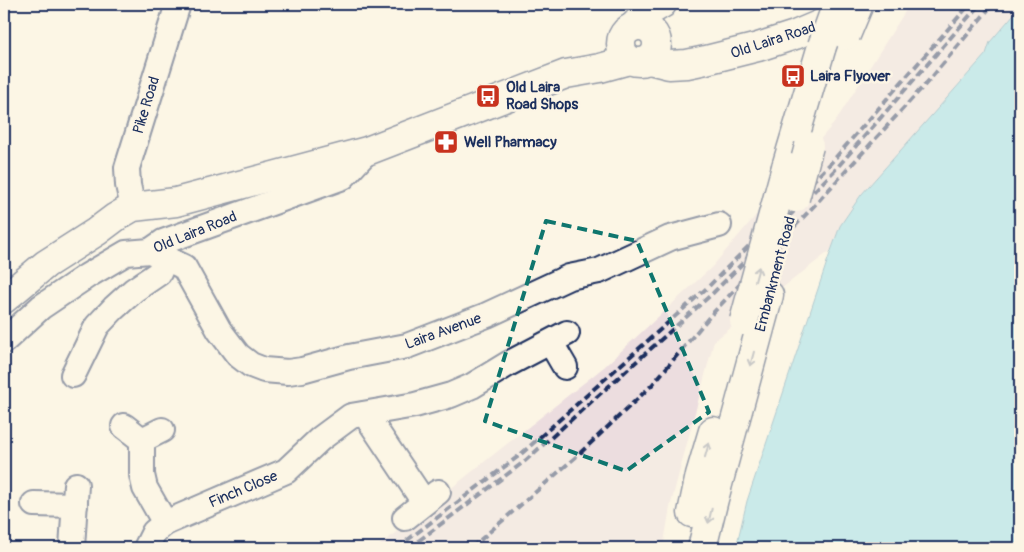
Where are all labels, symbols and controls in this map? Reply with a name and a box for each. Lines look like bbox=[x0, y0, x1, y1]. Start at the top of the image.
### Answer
street label: Old Laira Road bbox=[728, 18, 818, 63]
bus stop icon: Laira Flyover bbox=[780, 63, 806, 89]
place label: Laira Flyover bbox=[810, 67, 891, 86]
street label: Pike Road bbox=[129, 74, 164, 136]
place label: Old Laira Road Shops bbox=[506, 78, 578, 114]
bus stop icon: Old Laira Road Shops bbox=[475, 83, 501, 109]
pharmacy icon: Well Pharmacy bbox=[433, 129, 459, 155]
place label: Well Pharmacy bbox=[464, 133, 557, 152]
street label: Old Laira Road bbox=[151, 207, 240, 258]
street label: Embankment Road bbox=[751, 214, 800, 334]
one-way arrow bbox=[752, 266, 762, 282]
street label: Laira Avenue bbox=[402, 309, 484, 354]
one-way arrow bbox=[747, 350, 756, 366]
one-way arrow bbox=[703, 442, 713, 458]
street label: Finch Close bbox=[206, 466, 281, 512]
one-way arrow bbox=[705, 507, 714, 523]

